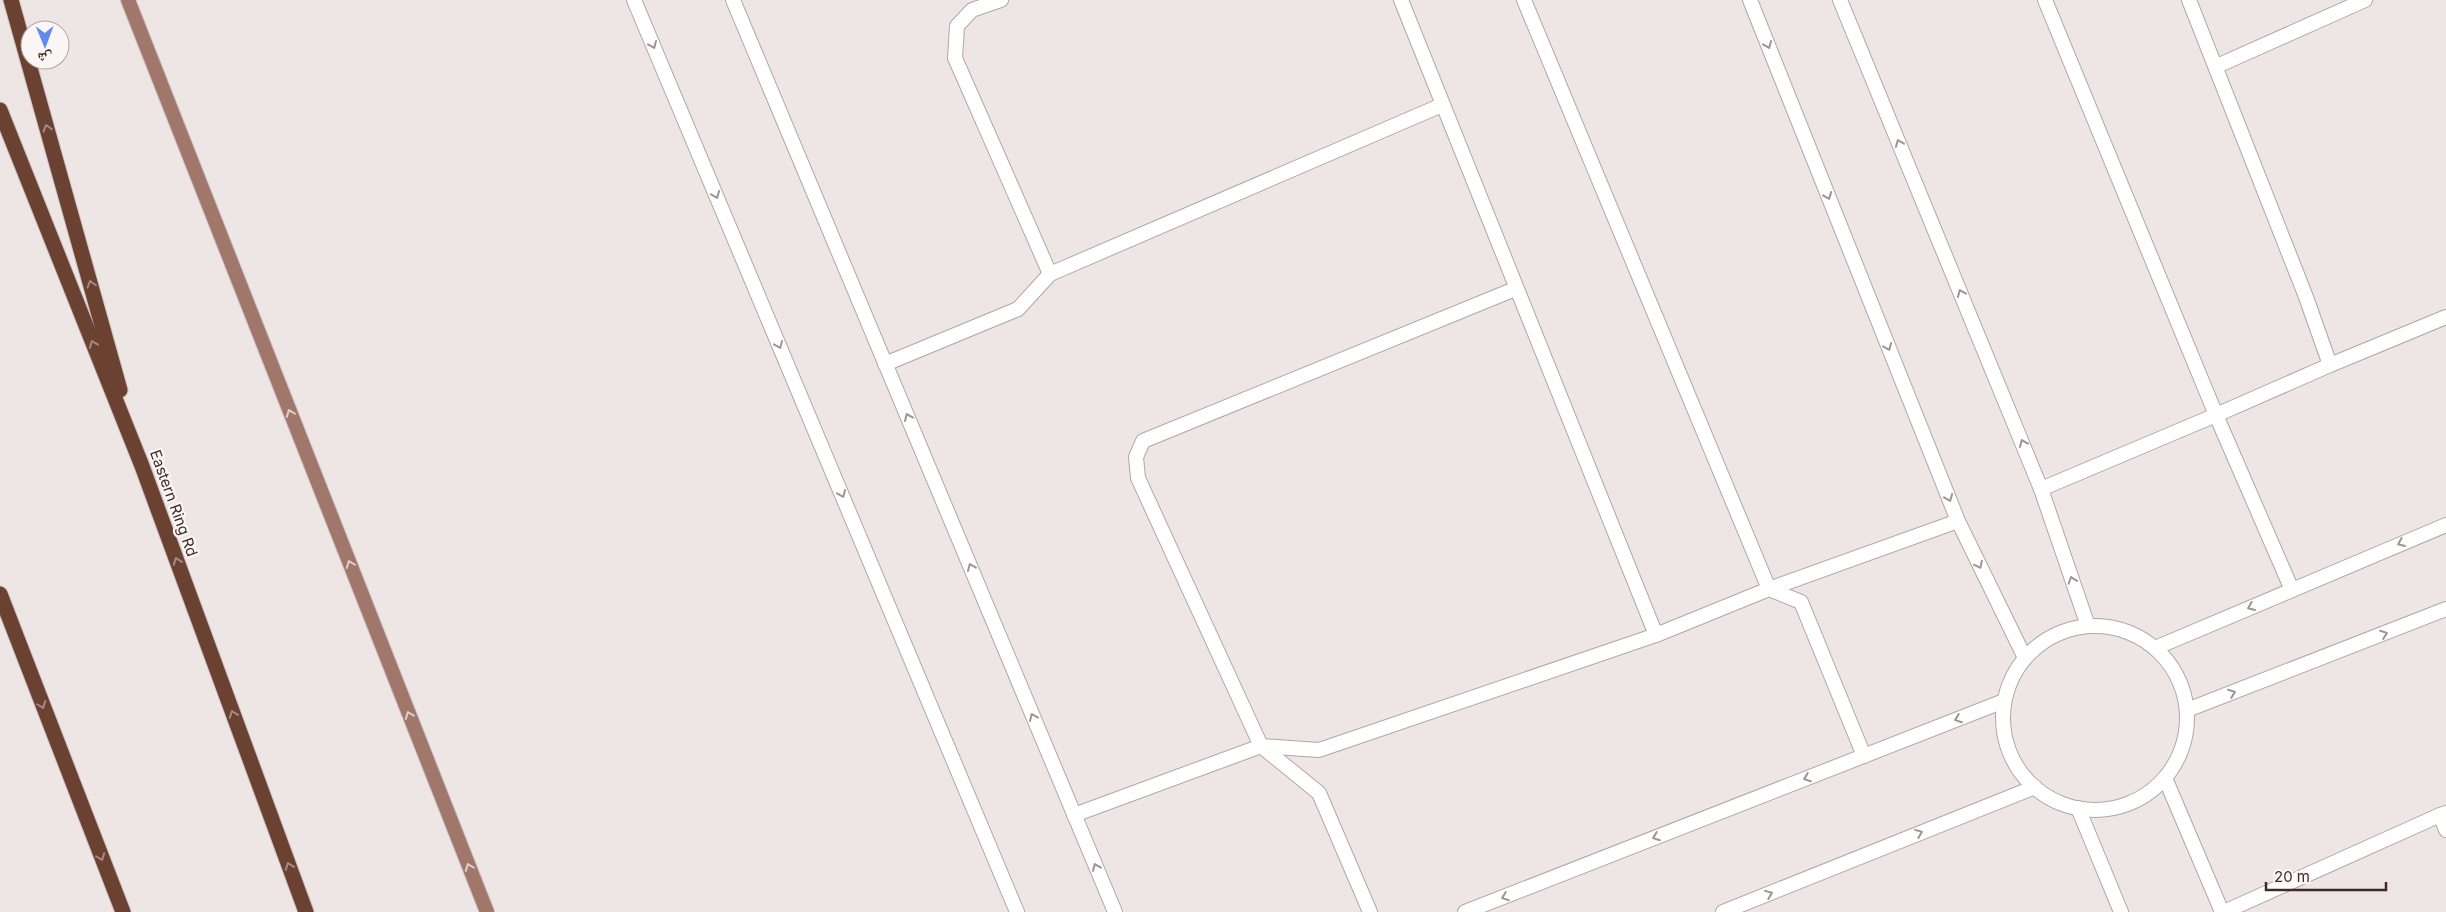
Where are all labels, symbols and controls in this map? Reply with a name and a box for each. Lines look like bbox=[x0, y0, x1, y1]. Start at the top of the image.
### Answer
north arrow bbox=[20, 20, 70, 70]
one-way arrow bbox=[647, 40, 657, 49]
one-way arrow bbox=[1762, 40, 1772, 49]
text: ش bbox=[38, 49, 53, 67]
one-way arrow bbox=[42, 123, 53, 132]
one-way arrow bbox=[1895, 139, 1905, 148]
one-way arrow bbox=[710, 190, 720, 199]
one-way arrow bbox=[1822, 191, 1832, 200]
one-way arrow bbox=[86, 281, 96, 289]
one-way arrow bbox=[1956, 289, 1967, 298]
one-way arrow bbox=[89, 340, 99, 349]
one-way arrow bbox=[773, 340, 783, 348]
one-way arrow bbox=[1882, 342, 1893, 351]
one-way arrow bbox=[286, 409, 297, 418]
one-way arrow bbox=[903, 413, 914, 422]
one-way arrow bbox=[2018, 440, 2028, 448]
street label: Eastern Ring Rd bbox=[146, 447, 202, 559]
one-way arrow bbox=[836, 489, 846, 498]
one-way arrow bbox=[1943, 493, 1953, 502]
one-way arrow bbox=[2397, 537, 2406, 548]
one-way arrow bbox=[173, 557, 183, 566]
one-way arrow bbox=[346, 560, 356, 569]
one-way arrow bbox=[1973, 560, 1984, 569]
one-way arrow bbox=[966, 563, 977, 572]
one-way arrow bbox=[2068, 576, 2078, 584]
one-way arrow bbox=[2248, 601, 2256, 611]
one-way arrow bbox=[2379, 629, 2387, 639]
one-way arrow bbox=[2227, 688, 2236, 699]
one-way arrow bbox=[36, 701, 46, 709]
one-way arrow bbox=[229, 710, 239, 718]
one-way arrow bbox=[405, 712, 415, 720]
one-way arrow bbox=[1029, 713, 1040, 722]
one-way arrow bbox=[1955, 713, 1963, 723]
one-way arrow bbox=[1803, 772, 1812, 782]
one-way arrow bbox=[1915, 829, 1923, 839]
one-way arrow bbox=[1652, 831, 1661, 842]
one-way arrow bbox=[95, 852, 105, 861]
scale bar bbox=[2266, 860, 2386, 892]
one-way arrow bbox=[285, 862, 295, 871]
one-way arrow bbox=[465, 863, 475, 871]
one-way arrow bbox=[1092, 863, 1103, 872]
text: 20 m bbox=[2274, 867, 2310, 886]
one-way arrow bbox=[1764, 890, 1772, 900]
one-way arrow bbox=[1501, 891, 1509, 901]

